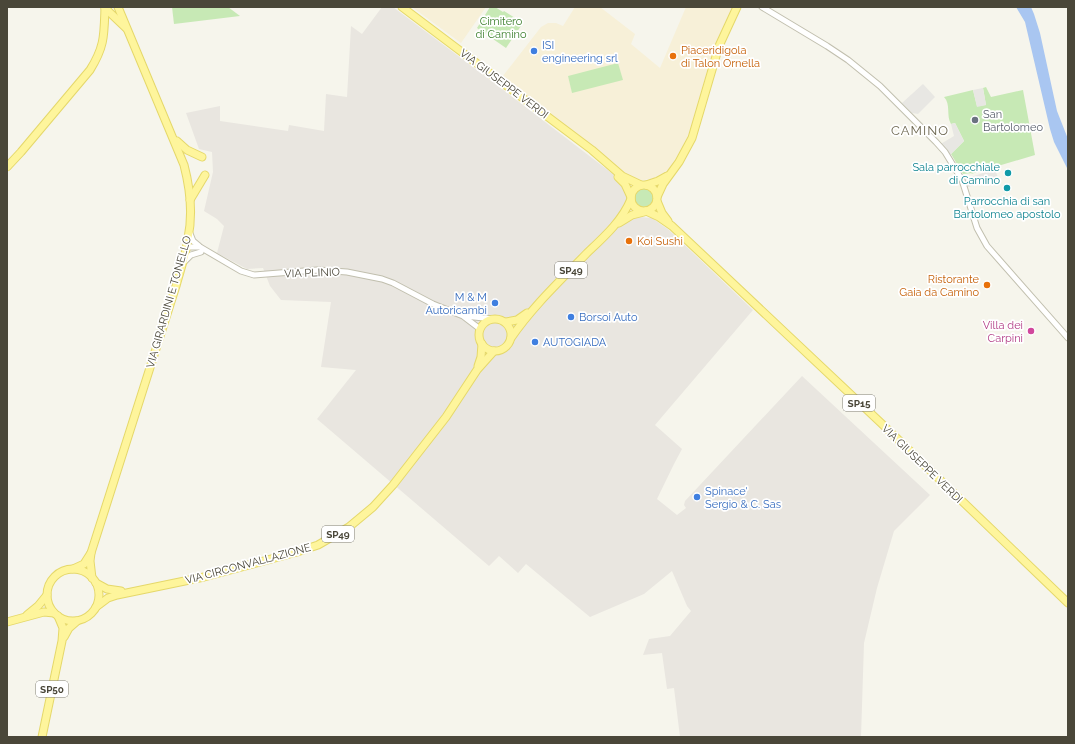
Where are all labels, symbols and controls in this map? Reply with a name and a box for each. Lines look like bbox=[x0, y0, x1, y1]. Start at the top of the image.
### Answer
park label: Cimitero di Camino bbox=[475, 15, 527, 41]
place label: ISI engineering srl bbox=[542, 39, 618, 65]
place label: Piaceridigola di Talon Ornella bbox=[681, 44, 760, 70]
marker: ISI engineering srl bbox=[529, 46, 539, 56]
street label: VIA GIUSEPPE VERDI bbox=[457, 47, 551, 121]
marker: Piaceridigola di Talon Ornella bbox=[668, 51, 678, 61]
place label: San Bartolomeo bbox=[983, 108, 1043, 134]
marker: San Bartolomeo bbox=[970, 115, 980, 125]
district label: CAMINO bbox=[891, 123, 949, 138]
place label: Sala parrocchiale di Camino bbox=[912, 161, 1001, 187]
marker: Sala parrocchiale di Camino bbox=[1003, 168, 1013, 178]
marker: Parrocchia di san Bartolomeo apostolo bbox=[1002, 183, 1012, 193]
place label: Parrocchia di san Bartolomeo apostolo bbox=[953, 195, 1061, 221]
street label: VIA GIRARDINI E TONELLO bbox=[144, 234, 194, 370]
place label: Koi Sushi bbox=[637, 235, 683, 248]
marker: Koi Sushi bbox=[624, 236, 634, 246]
road number: SP49 bbox=[555, 262, 587, 278]
street label: VIA PLINIO bbox=[284, 266, 340, 280]
place label: Ristorante Gaia da Camino bbox=[899, 273, 980, 299]
marker: Ristorante Gaia da Camino bbox=[982, 280, 992, 290]
place label: M & M Autoricambi bbox=[425, 291, 487, 317]
marker: M & M Autoricambi bbox=[490, 298, 500, 308]
place label: Borsoi Auto bbox=[579, 311, 638, 324]
marker: Borsoi Auto bbox=[566, 312, 576, 322]
place label: Villa dei Carpini bbox=[983, 319, 1023, 345]
marker: Villa dei Carpini bbox=[1026, 326, 1036, 336]
place label: AUTOGIADA bbox=[543, 336, 607, 349]
marker: AUTOGIADA bbox=[530, 337, 540, 347]
road number: SP15 bbox=[843, 395, 875, 411]
street label: VIA GIUSEPPE VERDI bbox=[879, 422, 965, 506]
place label: Spinace' Sergio & C. Sas bbox=[705, 485, 781, 511]
marker: Spinace' Sergio & C. Sas bbox=[692, 492, 702, 502]
road number: SP49 bbox=[322, 526, 354, 542]
street label: VIA CIRCONVALLAZIONE bbox=[184, 541, 312, 587]
road number: SP50 bbox=[36, 681, 68, 697]

